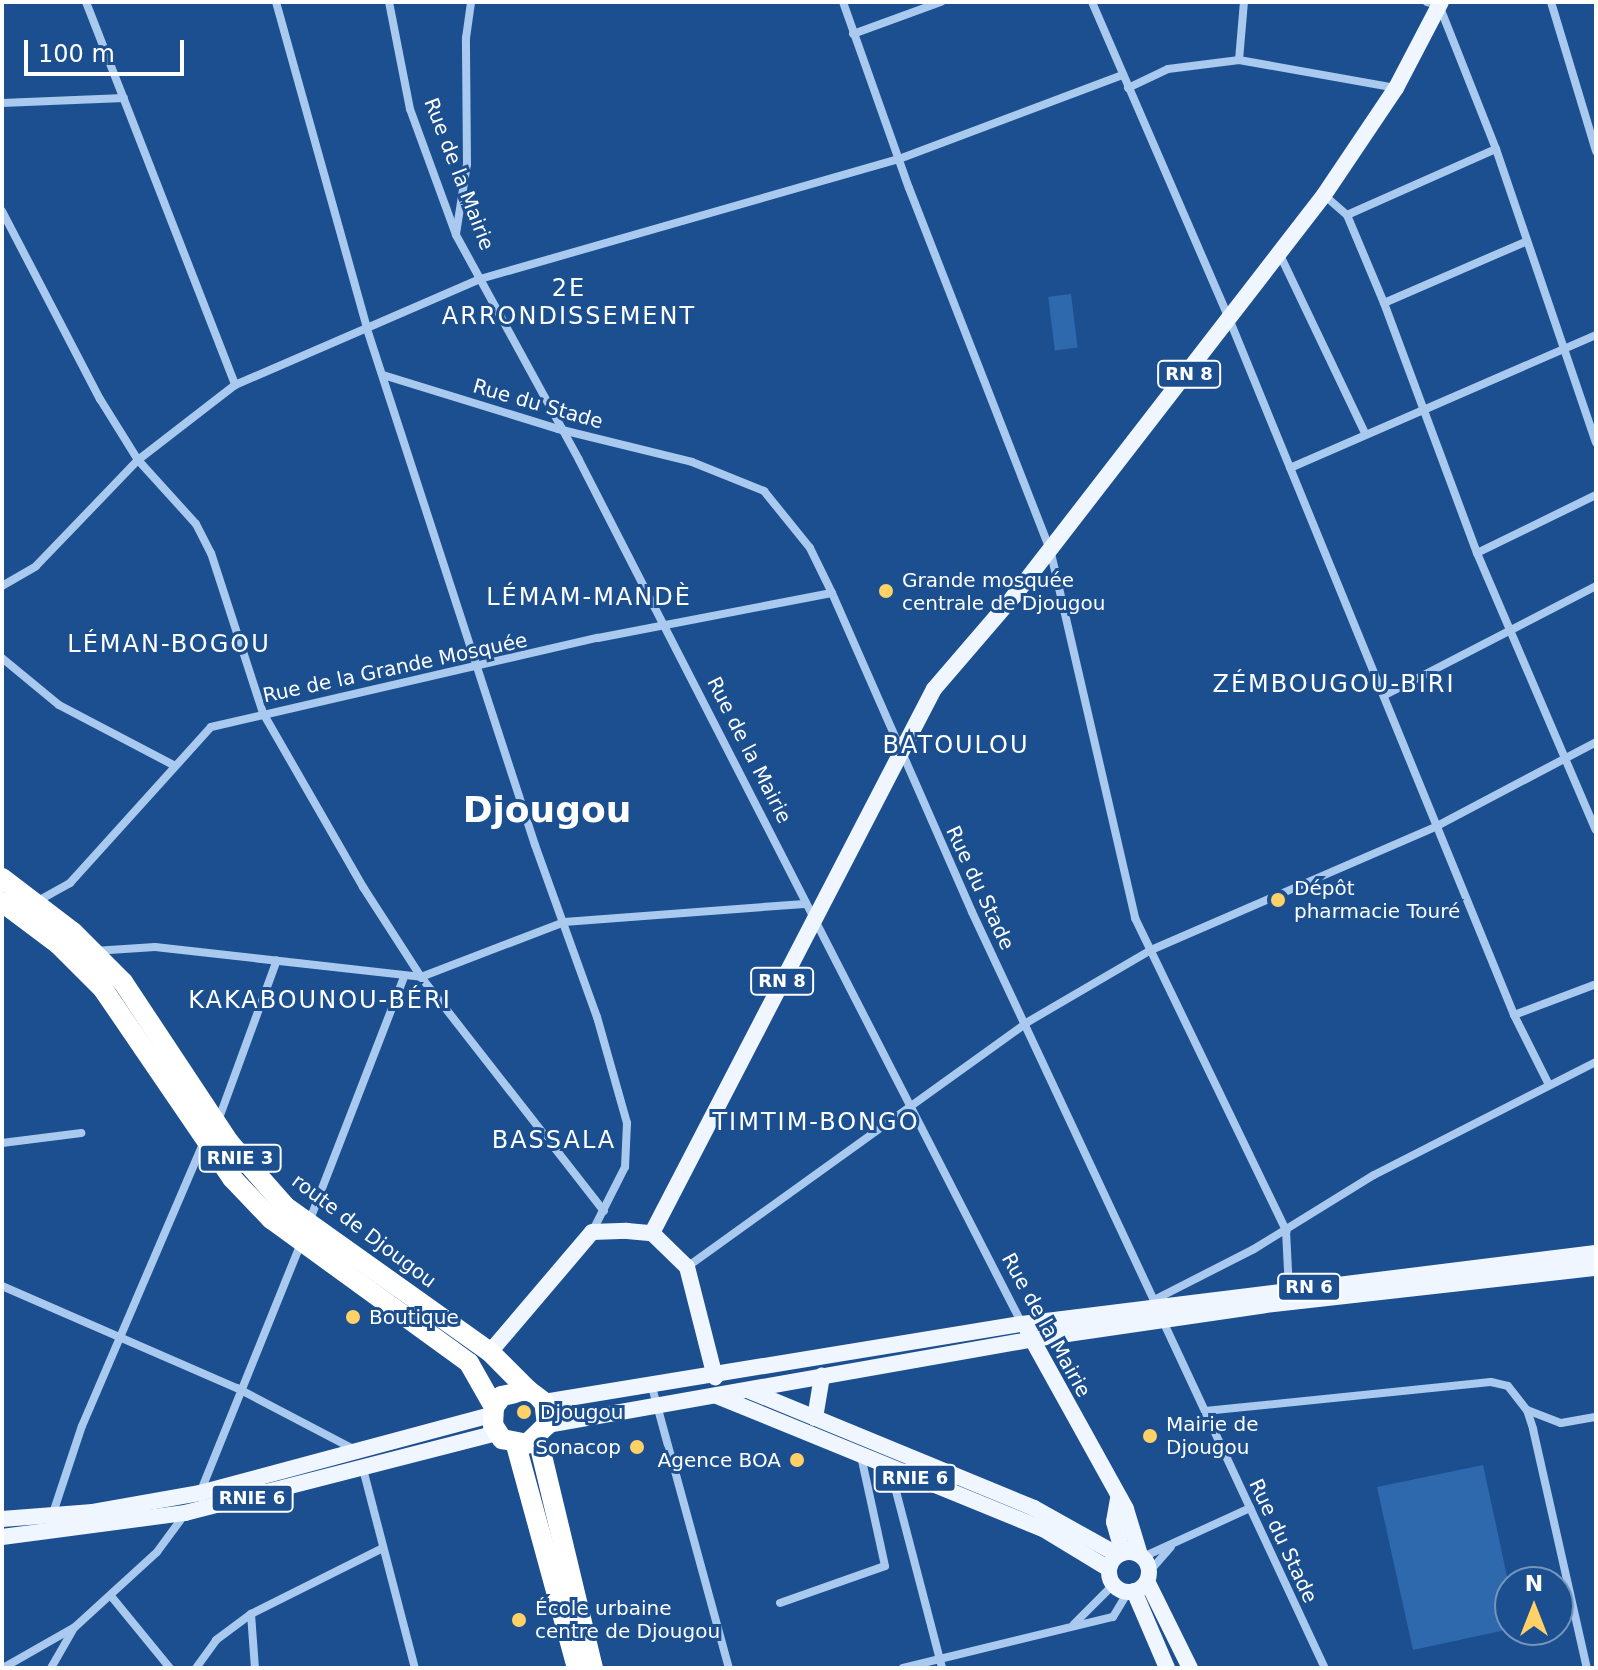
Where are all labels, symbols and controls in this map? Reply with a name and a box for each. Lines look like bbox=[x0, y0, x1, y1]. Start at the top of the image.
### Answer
scale bar bbox=[28, 24, 188, 74]
text: 100 m bbox=[38, 40, 115, 68]
street label: Rue de la Mairie bbox=[419, 95, 499, 253]
district label: 2E ARRONDISSEMENT bbox=[442, 275, 696, 331]
road number: RN 8 bbox=[1157, 360, 1221, 388]
street label: Rue du Stade bbox=[470, 374, 606, 434]
place label: Grande mosquée centrale de Djougou bbox=[902, 568, 1105, 615]
marker: Grande mosquée centrale de Djougou bbox=[877, 582, 895, 600]
district label: LÉMAM-MANDÈ bbox=[486, 584, 692, 612]
street label: Rue de la Grande Mosquée bbox=[261, 628, 529, 708]
district label: LÉMAN-BOGOU bbox=[67, 631, 271, 659]
district label: ZÉMBOUGOU-BIRI bbox=[1213, 671, 1455, 699]
street label: Rue de la Mairie bbox=[702, 673, 796, 827]
district label: BATOULOU bbox=[882, 732, 1030, 760]
district label: Djougou bbox=[463, 788, 631, 832]
street label: Rue du Stade bbox=[941, 822, 1019, 954]
place label: Dépôt pharmacie Touré bbox=[1294, 876, 1460, 923]
marker: Dépôt pharmacie Touré bbox=[1269, 891, 1287, 909]
road number: RN 8 bbox=[750, 967, 814, 995]
district label: KAKABOUNOU-BÉRI bbox=[188, 987, 452, 1015]
district label: TIMTIM-BONGO bbox=[712, 1109, 920, 1137]
district label: BASSALA bbox=[492, 1127, 616, 1155]
road number: RNIE 3 bbox=[198, 1144, 282, 1172]
street label: route de Djougou bbox=[287, 1169, 441, 1293]
street label: Rue de la Mairie bbox=[996, 1249, 1096, 1401]
road number: RN 6 bbox=[1277, 1273, 1341, 1301]
place label: Boutique bbox=[369, 1305, 459, 1329]
marker: Boutique bbox=[344, 1308, 362, 1326]
place label: Djougou bbox=[540, 1400, 623, 1424]
marker: Djougou bbox=[515, 1403, 533, 1421]
place label: Mairie de Djougou bbox=[1166, 1412, 1259, 1459]
marker: Mairie de Djougou bbox=[1141, 1427, 1159, 1445]
place label: Sonacop bbox=[535, 1435, 621, 1459]
marker: Sonacop bbox=[628, 1438, 646, 1456]
place label: Agence BOA bbox=[658, 1448, 781, 1472]
marker: Agence BOA bbox=[788, 1451, 806, 1469]
road number: RNIE 6 bbox=[873, 1464, 957, 1492]
street label: Rue du Stade bbox=[1244, 1475, 1322, 1607]
road number: RNIE 6 bbox=[210, 1484, 294, 1512]
north arrow bbox=[1494, 1566, 1574, 1646]
text: N bbox=[1525, 1571, 1543, 1596]
place label: École urbaine centre de Djougou bbox=[535, 1596, 720, 1643]
marker: École urbaine centre de Djougou bbox=[510, 1611, 528, 1629]

